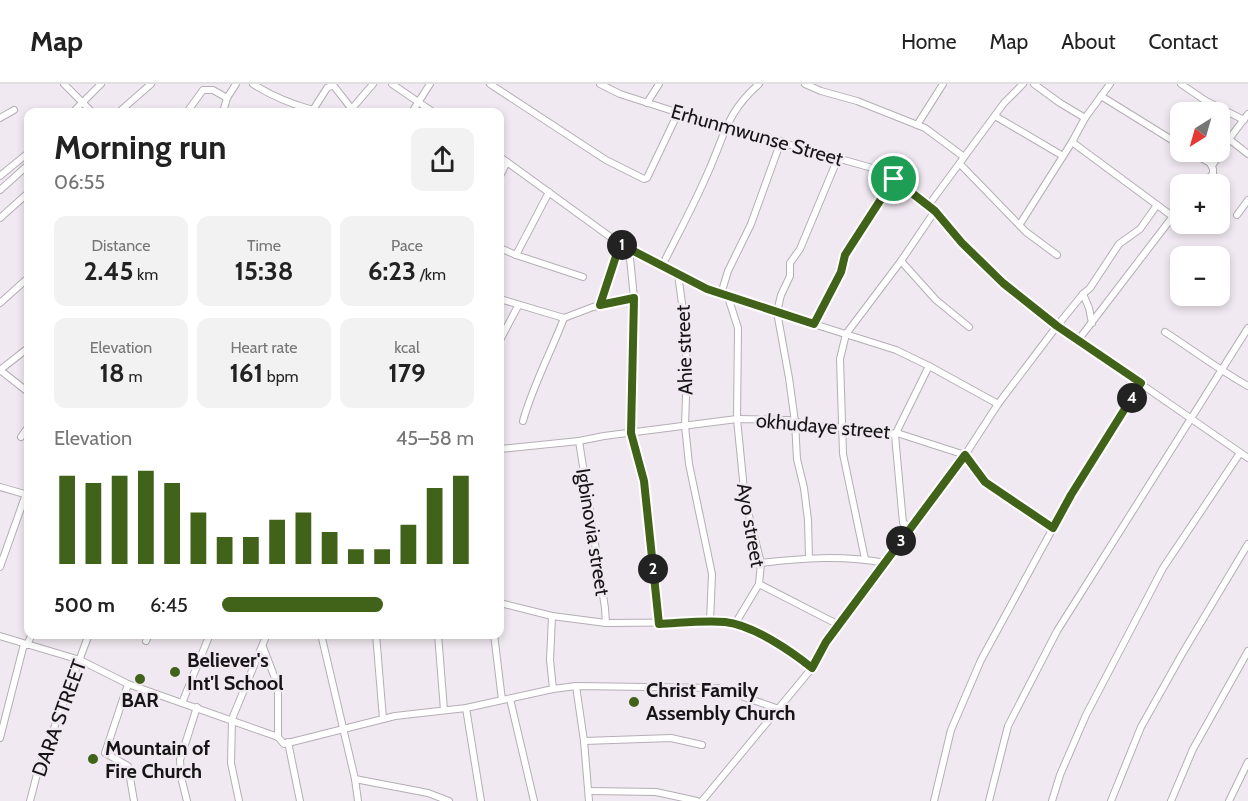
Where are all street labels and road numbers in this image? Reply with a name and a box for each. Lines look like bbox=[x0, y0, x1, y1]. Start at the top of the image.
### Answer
street label: Erhunmwunse Street bbox=[668, 99, 846, 171]
street label: Ahie street bbox=[670, 304, 698, 396]
street label: okhudaye street bbox=[755, 408, 891, 444]
street label: Igbinovia street bbox=[571, 467, 615, 598]
street label: Ayo street bbox=[732, 481, 770, 569]
street label: DARA STREET bbox=[27, 656, 91, 780]

